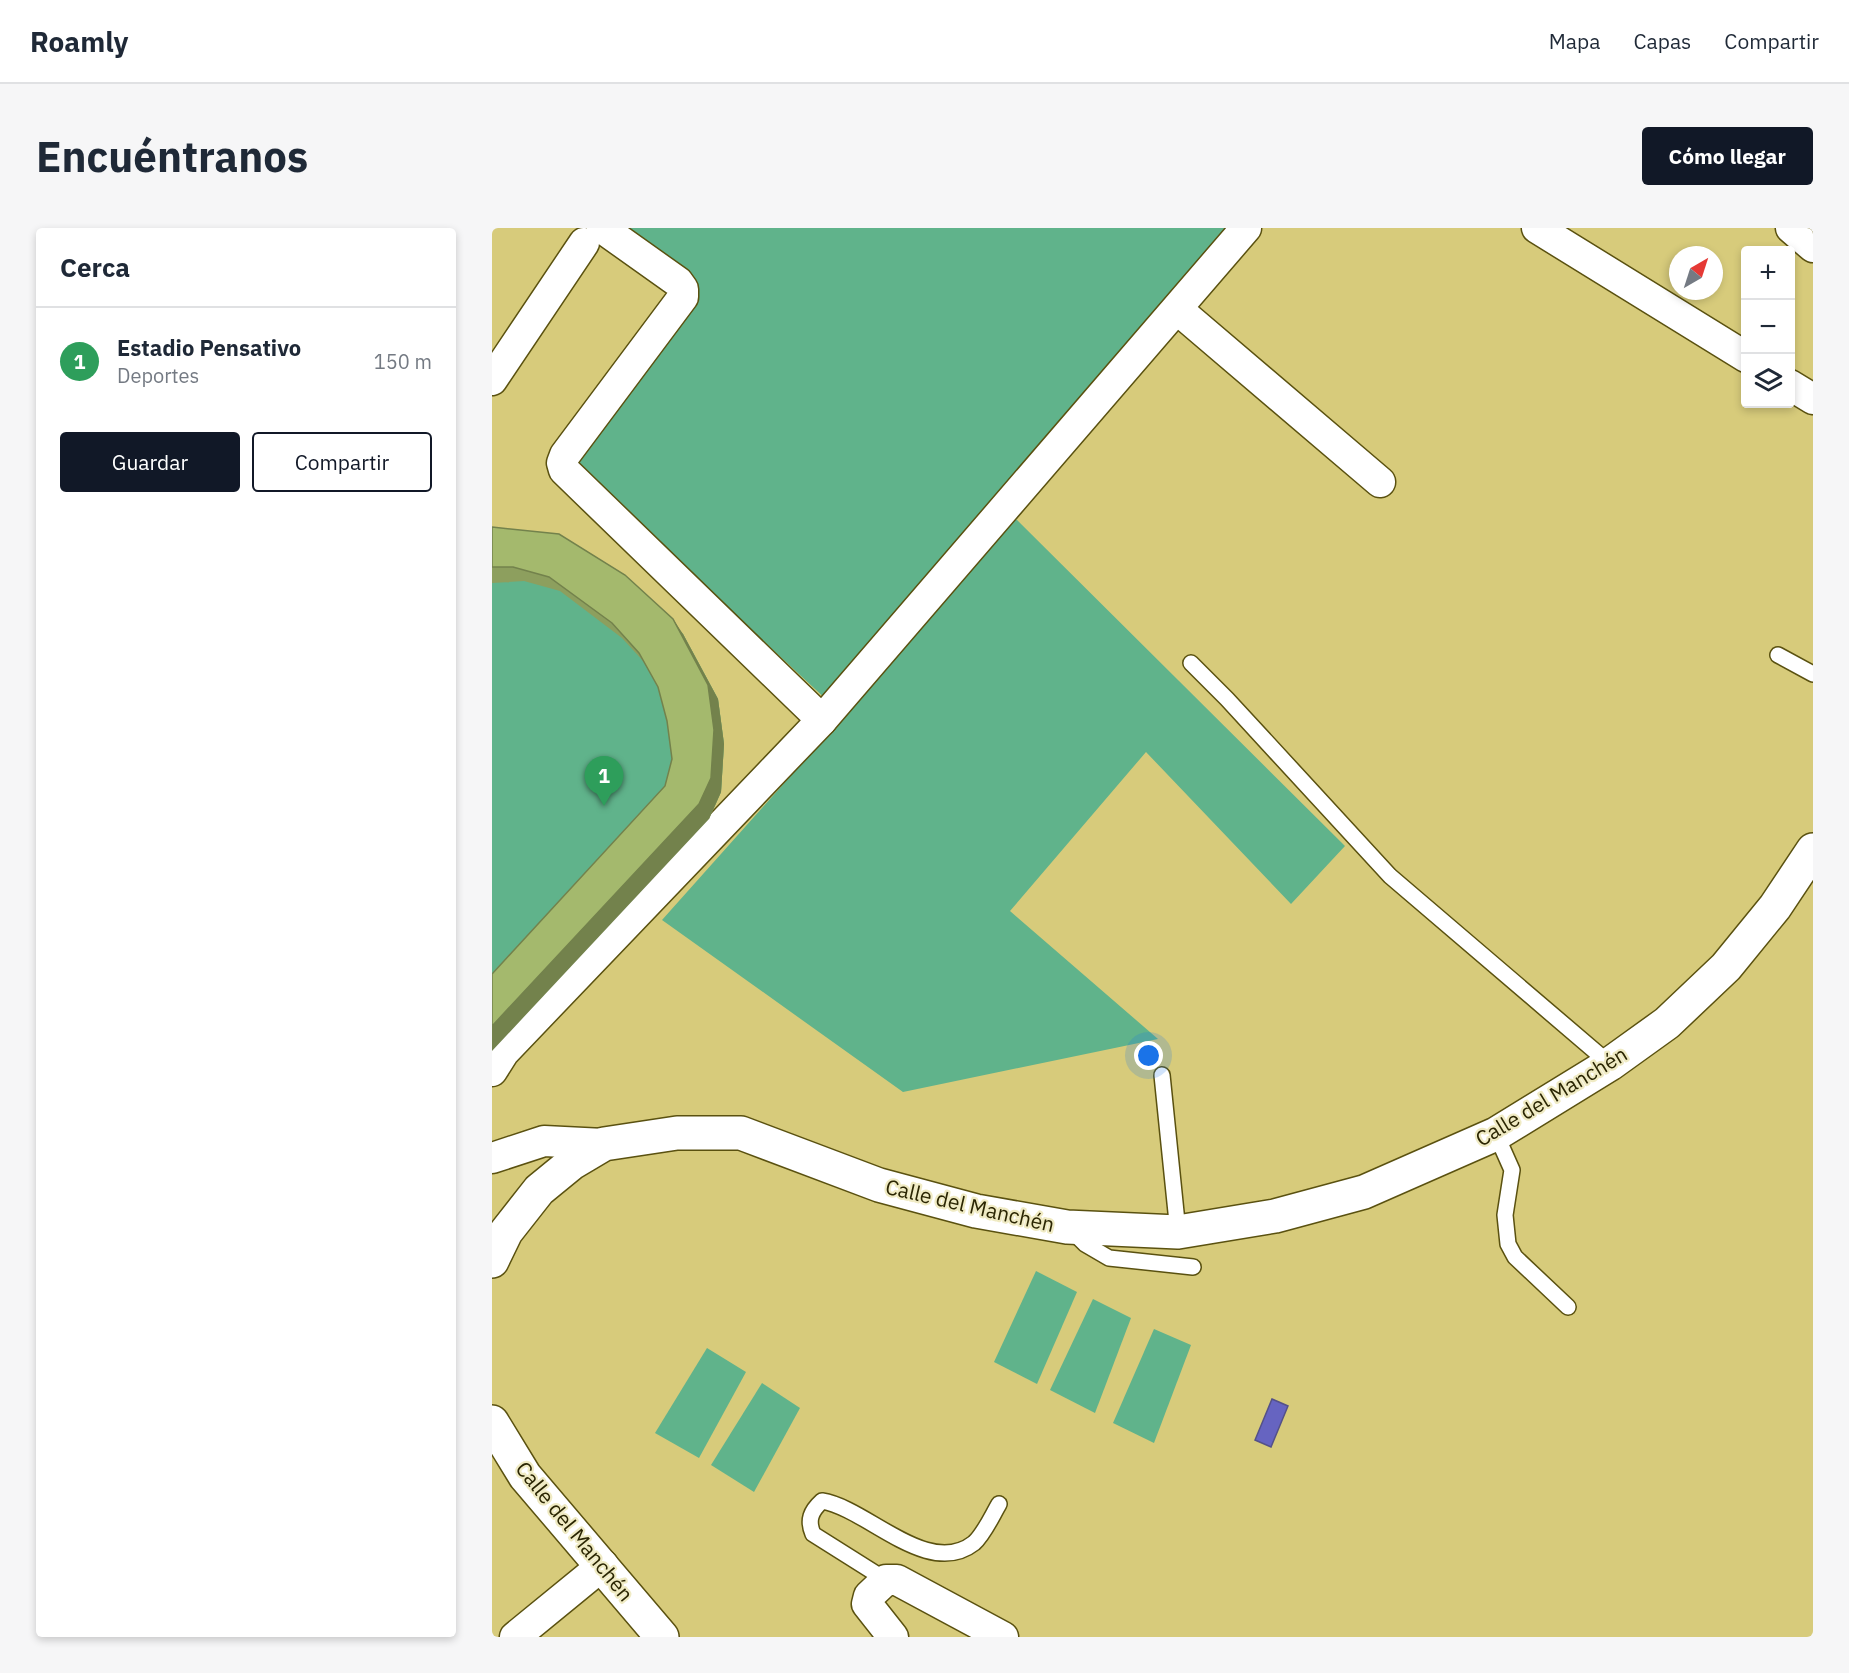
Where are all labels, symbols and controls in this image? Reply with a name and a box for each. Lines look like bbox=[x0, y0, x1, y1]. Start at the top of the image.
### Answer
text: Roamly bbox=[30, 23, 128, 60]
text: Mapa bbox=[1549, 27, 1600, 55]
text: Capas bbox=[1633, 27, 1691, 55]
text: Compartir bbox=[1724, 27, 1819, 55]
button: Cómo llegar bbox=[1642, 127, 1813, 185]
text: Encuéntranos bbox=[36, 129, 308, 184]
north arrow bbox=[1669, 246, 1723, 300]
map controls bbox=[1741, 246, 1795, 408]
button: + bbox=[1741, 246, 1795, 300]
text: Cerca bbox=[60, 250, 130, 284]
button: − bbox=[1741, 300, 1795, 354]
text: Estadio Pensativo bbox=[117, 333, 301, 362]
text: 1 bbox=[74, 348, 86, 375]
text: 150 m bbox=[374, 348, 432, 375]
button: layers bbox=[1741, 354, 1795, 408]
text: Deportes bbox=[117, 362, 199, 389]
button: Guardar bbox=[60, 432, 240, 492]
button: Compartir bbox=[252, 432, 432, 492]
pin: 1 bbox=[584, 756, 624, 806]
street label: Calle del Manchén bbox=[1470, 1040, 1632, 1152]
your location bbox=[1134, 1041, 1163, 1070]
street label: Calle del Manchén bbox=[883, 1172, 1057, 1238]
street label: Calle del Manchén bbox=[510, 1455, 640, 1607]

